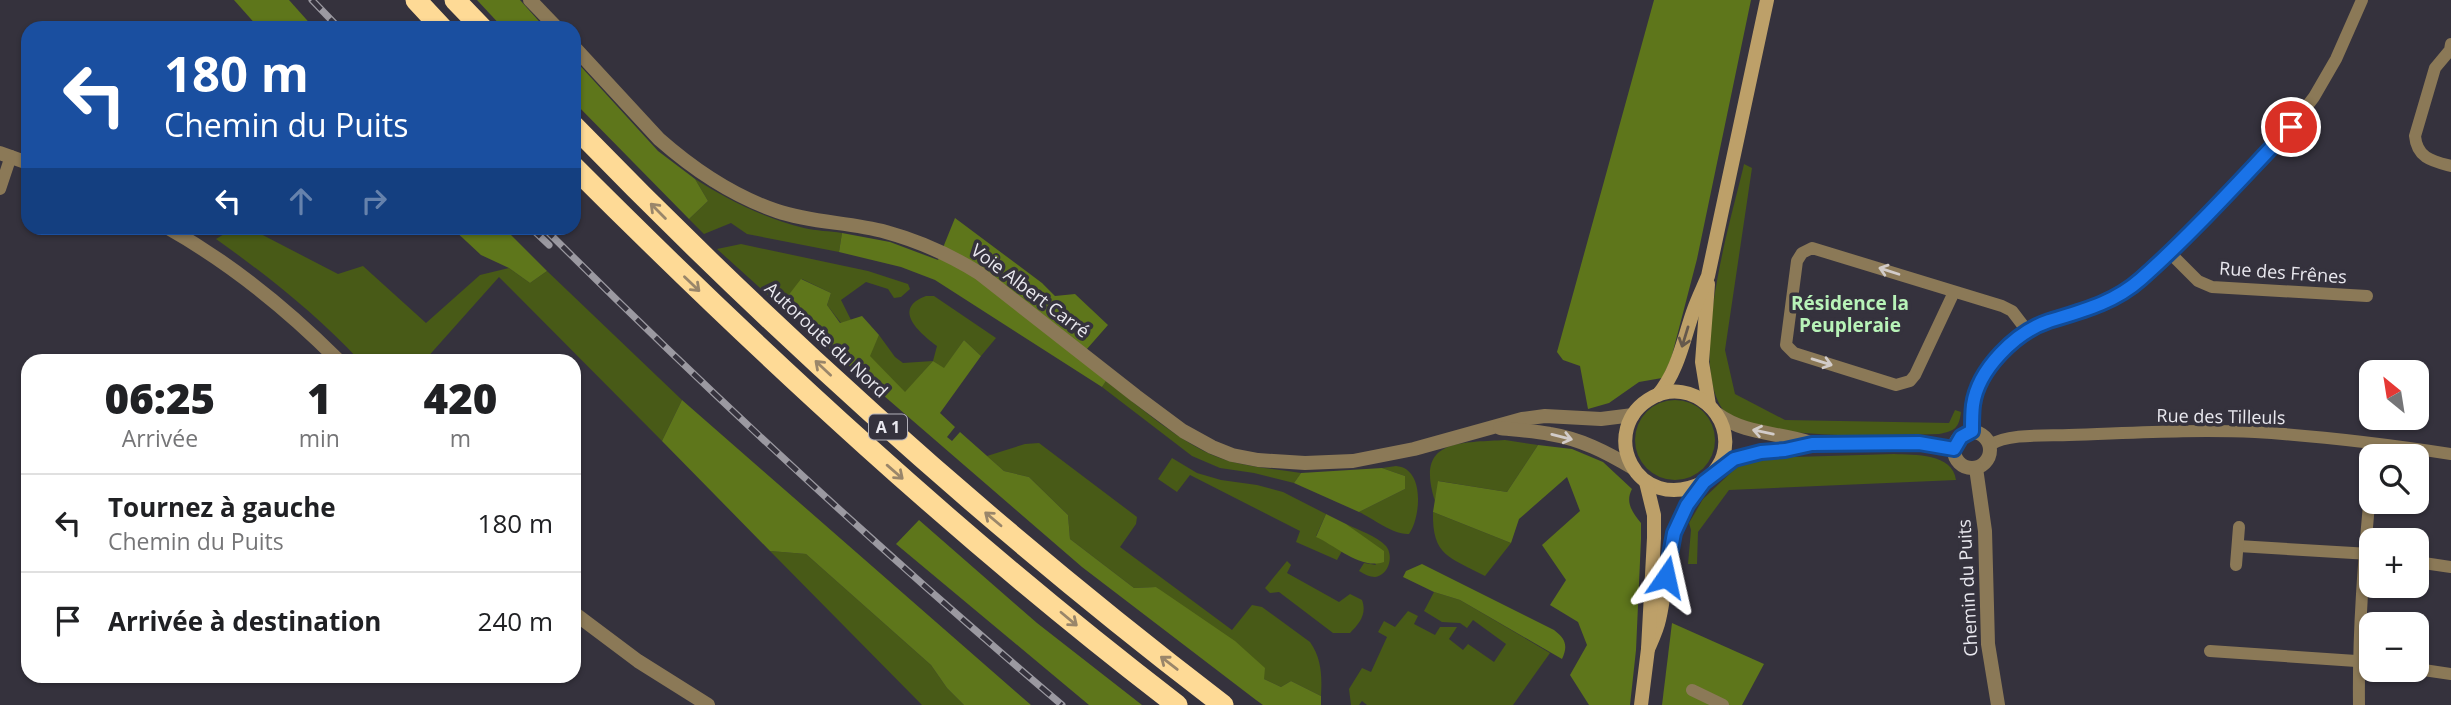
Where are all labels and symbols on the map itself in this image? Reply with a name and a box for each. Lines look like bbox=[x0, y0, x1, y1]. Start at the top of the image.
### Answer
pin bbox=[2261, 97, 2321, 157]
one-way arrow bbox=[650, 203, 667, 220]
street label: Voie Albert Carré bbox=[966, 238, 1095, 343]
street label: Rue des Frênes bbox=[2218, 256, 2348, 288]
one-way arrow bbox=[1878, 264, 1900, 276]
one-way arrow bbox=[683, 276, 700, 293]
street label: Autoroute du Nord bbox=[760, 276, 893, 402]
district label: Résidence la Peupleraie bbox=[1791, 290, 1909, 338]
one-way arrow bbox=[1678, 325, 1691, 347]
one-way arrow bbox=[1811, 356, 1833, 369]
one-way arrow bbox=[815, 360, 832, 377]
north arrow bbox=[2359, 360, 2429, 430]
street label: Rue des Tilleuls bbox=[2156, 403, 2286, 429]
road number: A 1 bbox=[869, 414, 907, 440]
one-way arrow bbox=[1752, 425, 1775, 439]
one-way arrow bbox=[1550, 431, 1573, 444]
one-way arrow bbox=[886, 463, 904, 479]
one-way arrow bbox=[985, 511, 1003, 527]
street label: Chemin du Puits bbox=[1951, 519, 1983, 657]
position arrow bbox=[1629, 540, 1703, 614]
one-way arrow bbox=[1060, 610, 1078, 626]
one-way arrow bbox=[1161, 656, 1179, 671]

